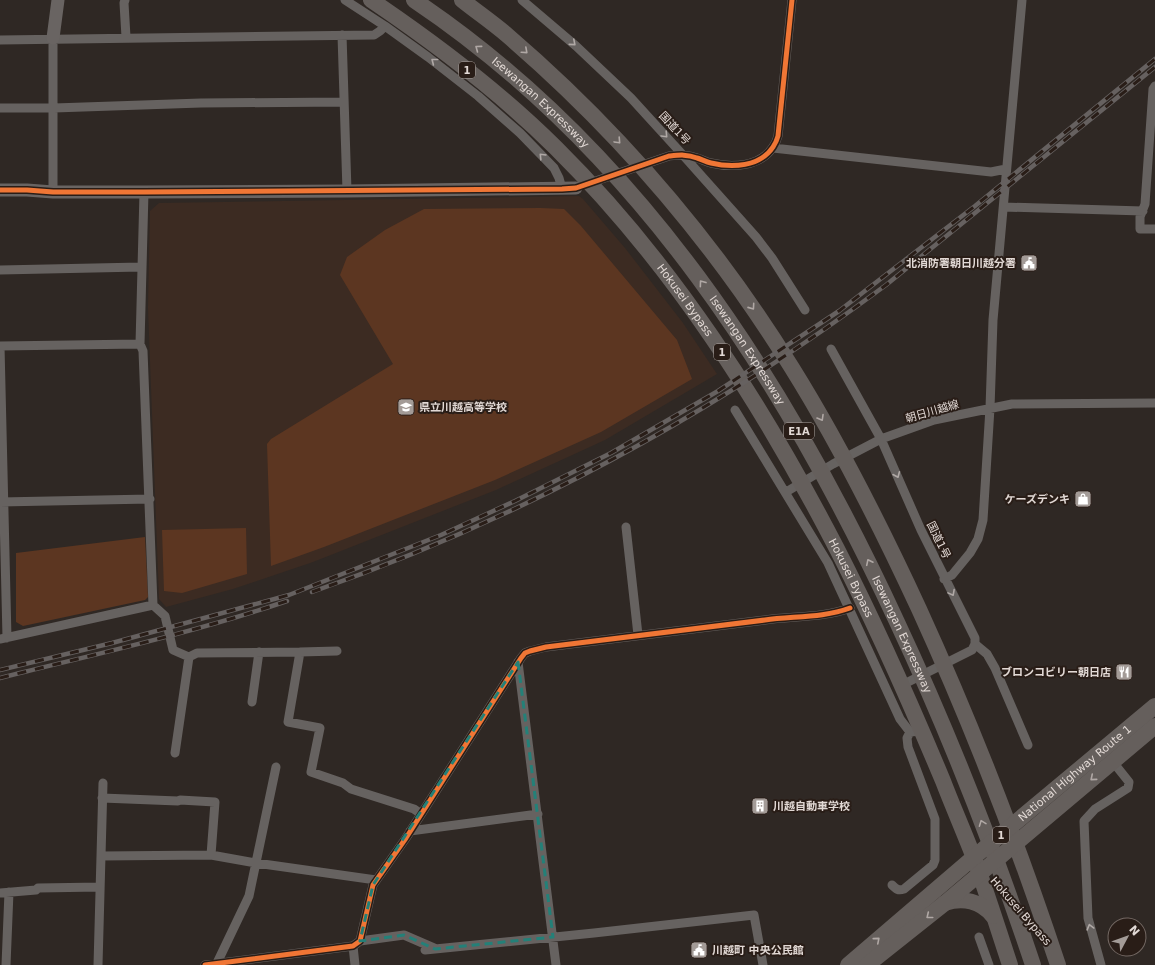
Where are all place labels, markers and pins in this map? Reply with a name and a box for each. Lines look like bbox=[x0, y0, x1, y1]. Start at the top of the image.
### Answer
public building icon: 北消防署朝日川越分署 bbox=[1019, 253, 1039, 273]
place label: 北消防署朝日川越分署 bbox=[906, 257, 1016, 270]
school or university icon: 県立川越高等学校 bbox=[396, 397, 416, 417]
place label: 県立川越高等学校 bbox=[419, 401, 507, 414]
shop icon: ケーズデンキ bbox=[1073, 489, 1093, 509]
place label: ケーズデンキ bbox=[1005, 493, 1070, 506]
restaurant icon: ブロンコビリー朝日店 bbox=[1114, 662, 1134, 682]
place label: ブロンコビリー朝日店 bbox=[1001, 666, 1111, 679]
building icon: 川越自動車学校 bbox=[750, 796, 770, 816]
place label: 川越自動車学校 bbox=[773, 800, 850, 813]
public building icon: 川越町 中央公民館 bbox=[689, 940, 709, 960]
place label: 川越町 中央公民館 bbox=[712, 944, 804, 957]

